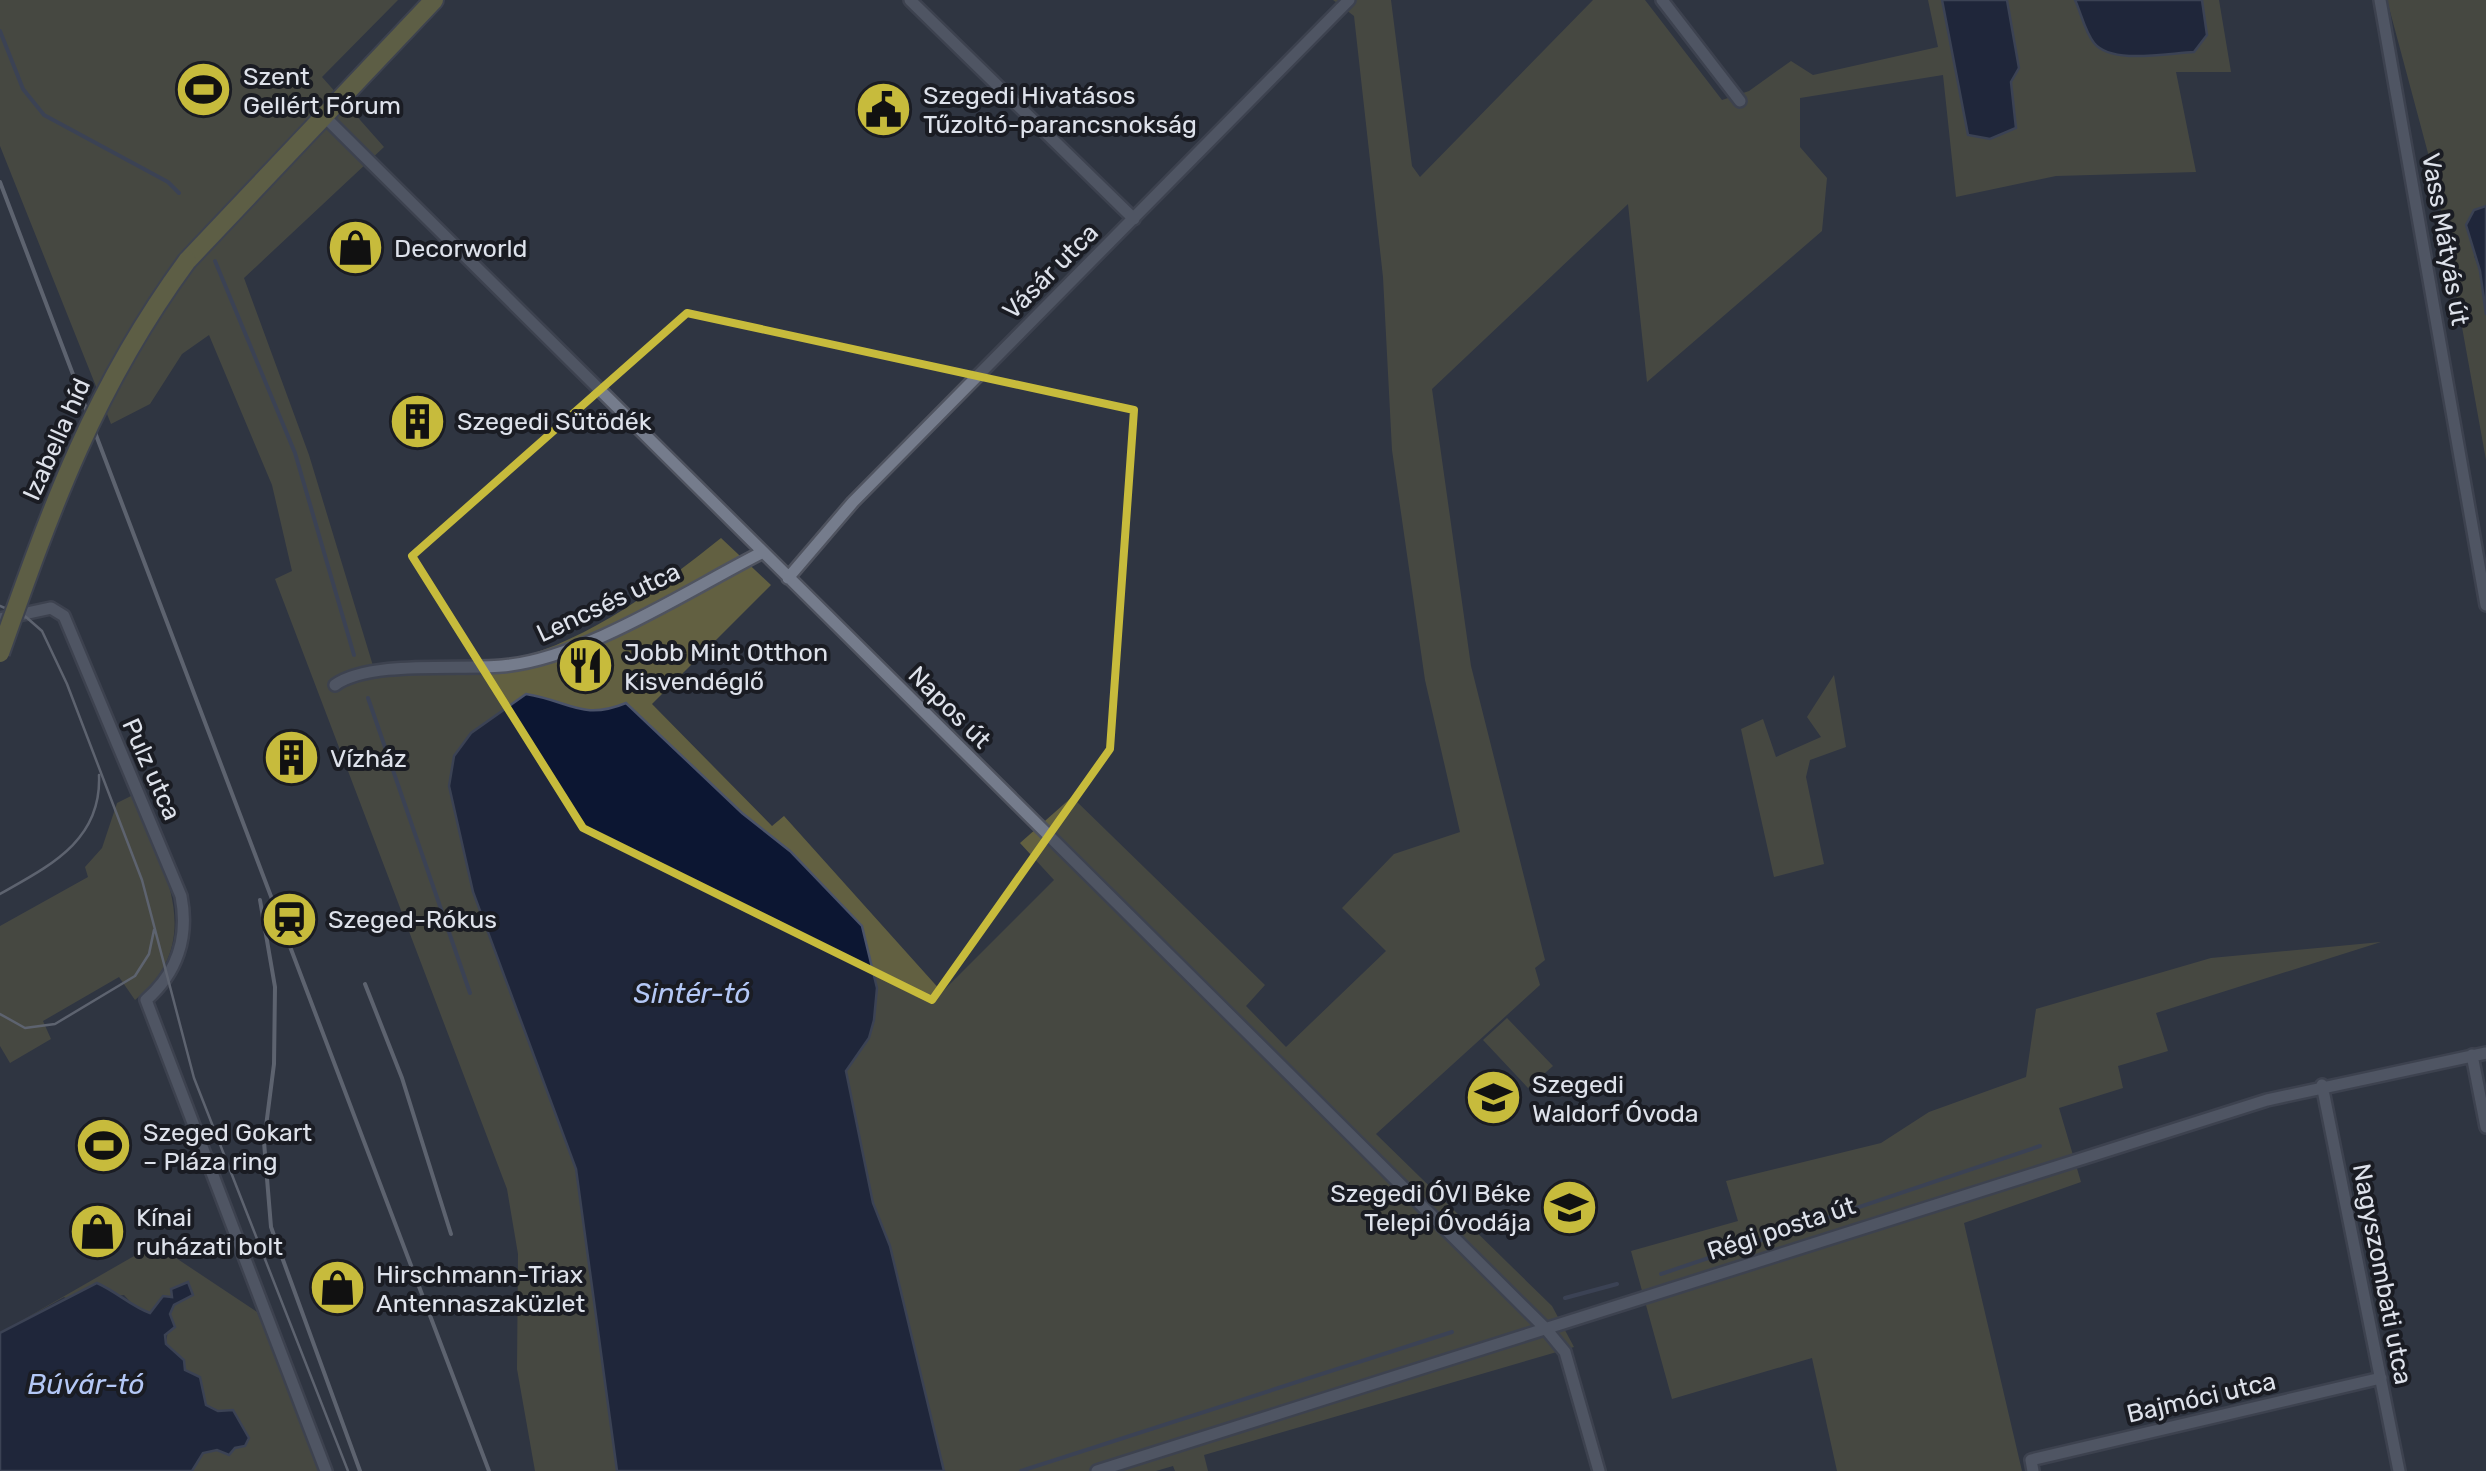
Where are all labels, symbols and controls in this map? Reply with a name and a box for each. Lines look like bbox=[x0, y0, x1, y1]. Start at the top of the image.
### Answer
sports icon: Szent Gellért Fórum bbox=[174, 60, 234, 120]
place label: Szent Gellért Fórum bbox=[243, 62, 401, 120]
public building icon: Szegedi Hivatásos Tűzoltó-parancsnokság bbox=[854, 79, 914, 139]
place label: Szegedi Hivatásos Tűzoltó-parancsnokság bbox=[923, 81, 1197, 139]
street label: Vass Mátyás út bbox=[2416, 151, 2475, 328]
shop icon: Decorworld bbox=[325, 218, 385, 278]
street label: Vásár utca bbox=[997, 218, 1104, 325]
place label: Decorworld bbox=[394, 234, 527, 263]
street label: Izabella híd bbox=[17, 374, 96, 505]
building icon: Szegedi Sütödék bbox=[388, 391, 448, 451]
place label: Szegedi Sütödék bbox=[457, 407, 652, 436]
street label: Lencsés utca bbox=[532, 557, 684, 648]
restaurant icon: Jobb Mint Otthon Kisvendéglő bbox=[555, 636, 615, 696]
place label: Jobb Mint Otthon Kisvendéglő bbox=[624, 638, 828, 696]
street label: Napos út bbox=[903, 660, 997, 755]
street label: Pulz utca bbox=[116, 714, 187, 825]
building icon: Vízház bbox=[261, 728, 321, 788]
place label: Vízház bbox=[330, 744, 407, 773]
station icon: Szeged-Rókus bbox=[259, 889, 319, 949]
place label: Szeged-Rókus bbox=[328, 905, 497, 934]
water label: Sintér-tó bbox=[634, 977, 750, 1010]
school or university icon: Szegedi Waldorf Óvoda bbox=[1463, 1068, 1523, 1128]
place label: Szegedi Waldorf Óvoda bbox=[1532, 1070, 1699, 1128]
sports icon: Szeged Gokart – Pláza ring bbox=[74, 1116, 134, 1176]
place label: Szeged Gokart – Pláza ring bbox=[143, 1118, 312, 1176]
street label: Nagyszombati utca bbox=[2347, 1161, 2418, 1387]
school or university icon: Szegedi ÓVI Béke Telepi Óvodája bbox=[1540, 1177, 1600, 1237]
place label: Szegedi ÓVI Béke Telepi Óvodája bbox=[1330, 1179, 1531, 1237]
street label: Régi posta út bbox=[1704, 1191, 1859, 1266]
shop icon: Kínai ruházati bolt bbox=[67, 1201, 127, 1261]
place label: Kínai ruházati bolt bbox=[136, 1203, 283, 1261]
shop icon: Hirschmann-Triax Antennaszaküzlet bbox=[307, 1258, 367, 1318]
place label: Hirschmann-Triax Antennaszaküzlet bbox=[376, 1260, 586, 1318]
street label: Bajmóci utca bbox=[2124, 1366, 2278, 1429]
water label: Búvár-tó bbox=[27, 1368, 145, 1401]

